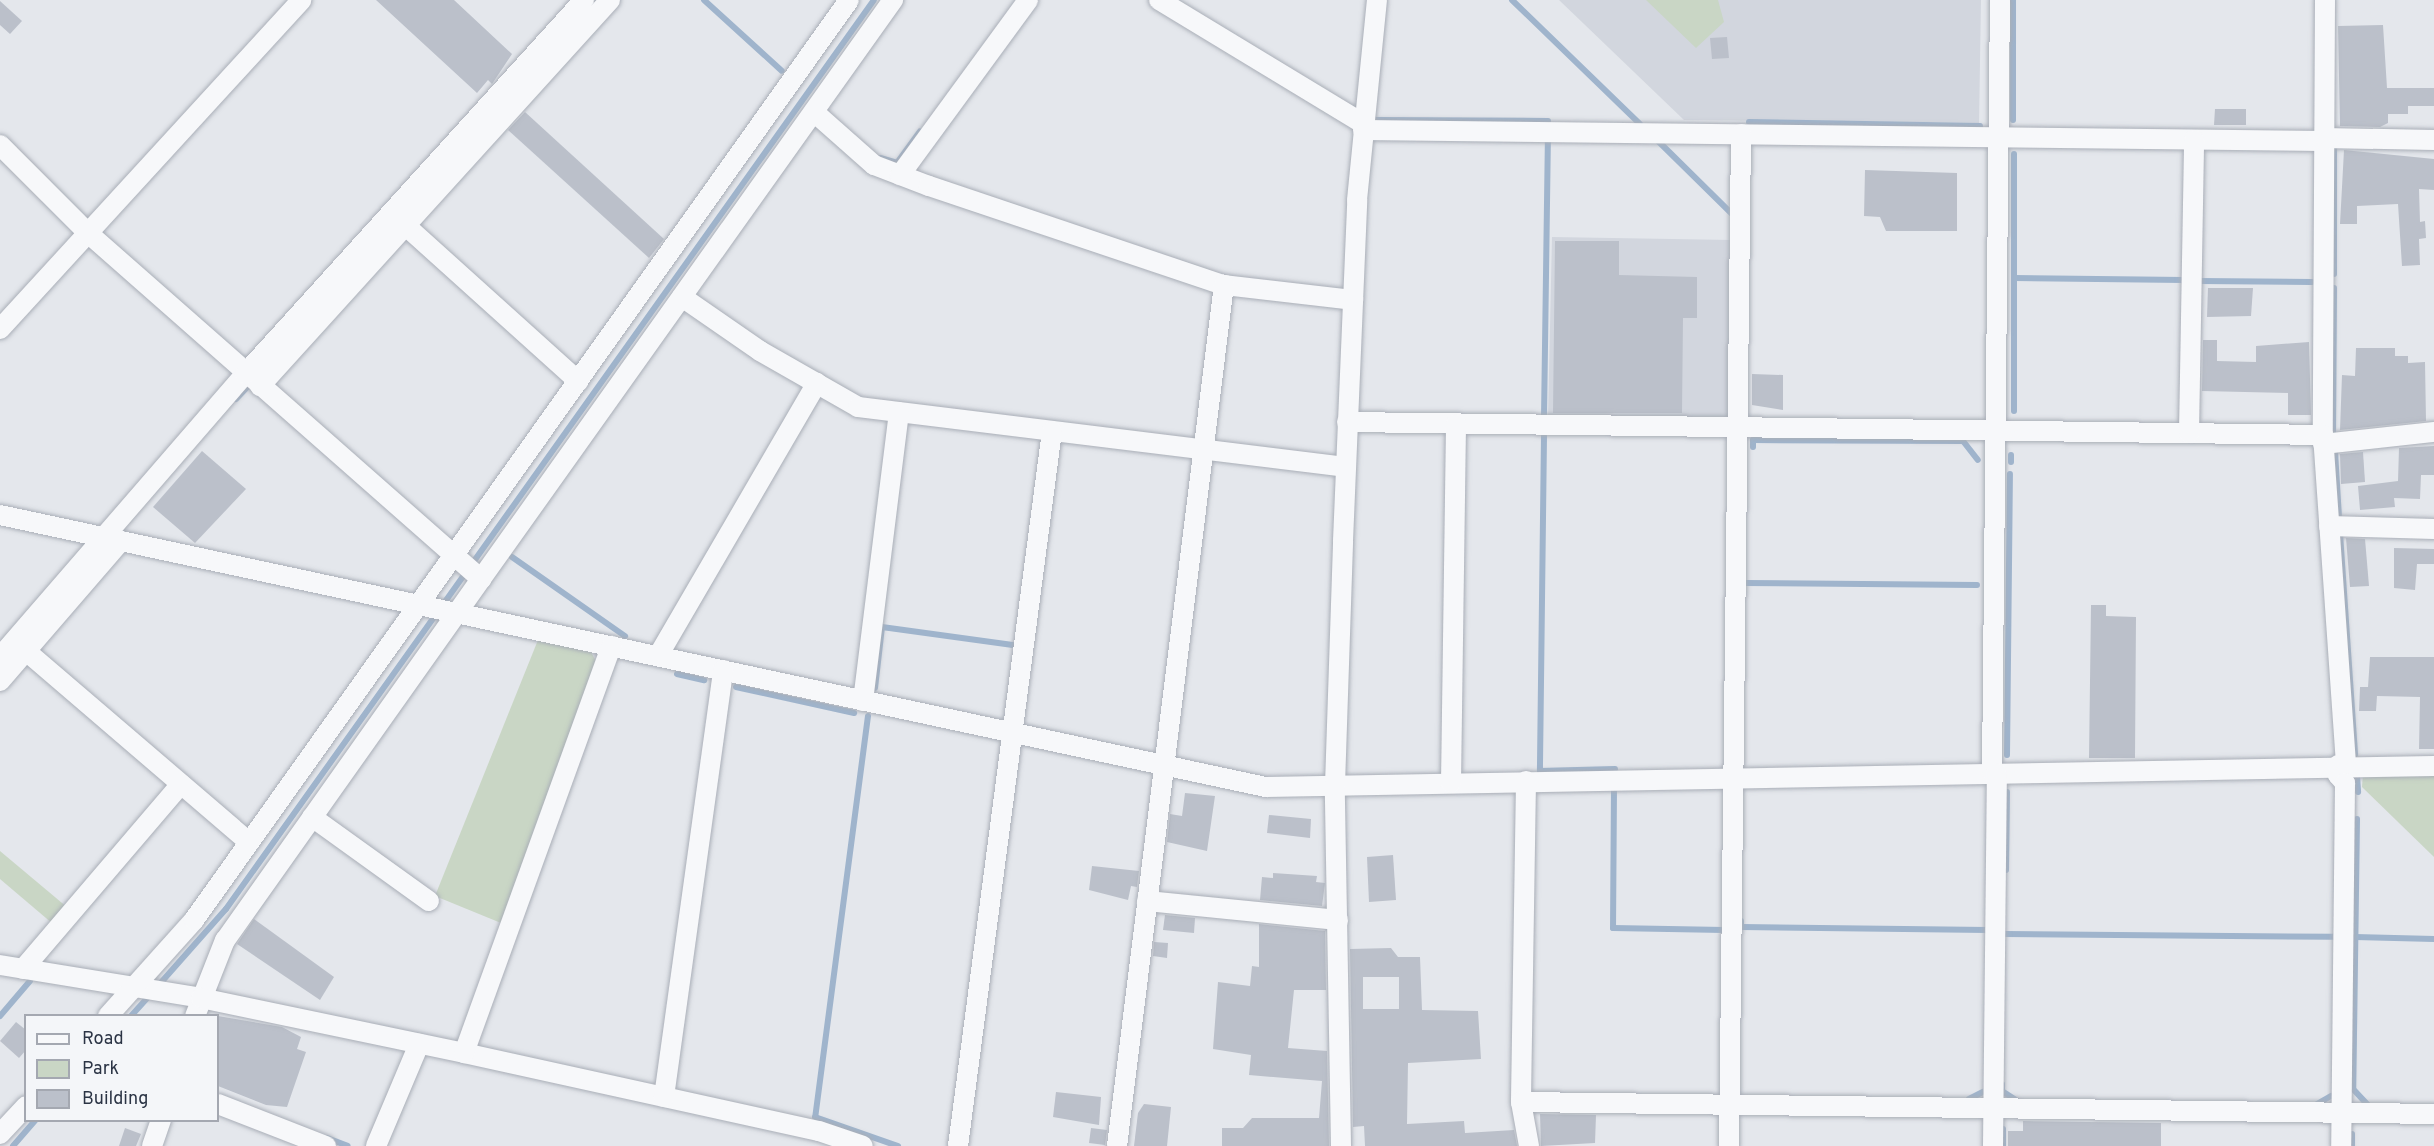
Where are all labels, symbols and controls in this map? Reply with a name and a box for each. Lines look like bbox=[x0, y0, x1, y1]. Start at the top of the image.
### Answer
legend bbox=[24, 1014, 219, 1122]
text: Road bbox=[82, 1028, 124, 1051]
text: Park bbox=[82, 1058, 119, 1081]
text: Building bbox=[82, 1088, 148, 1111]

